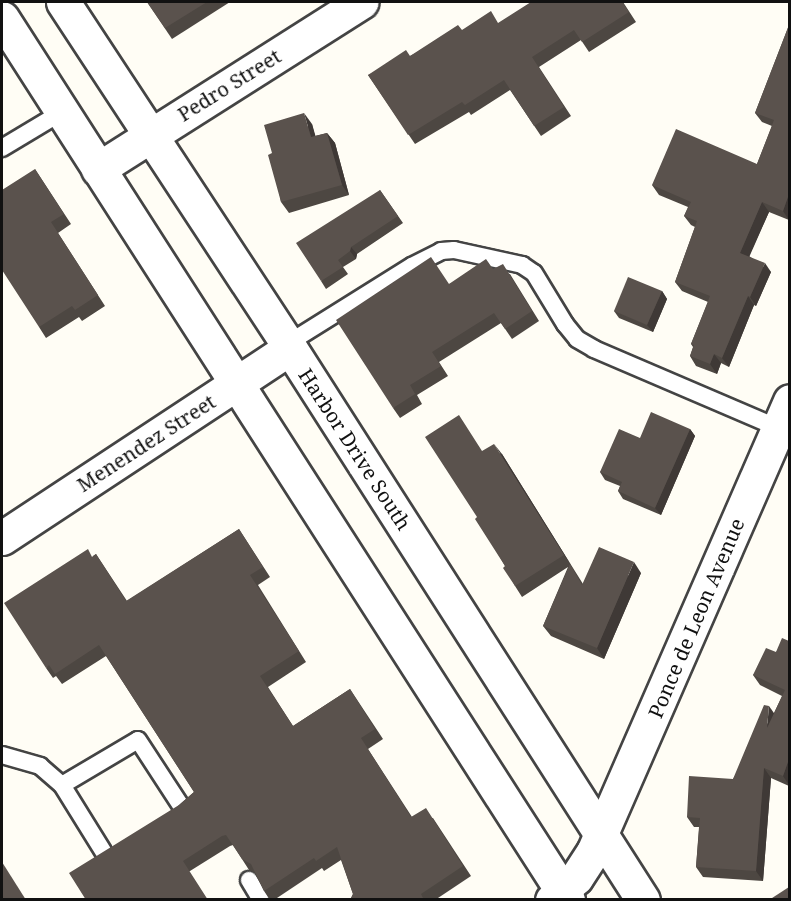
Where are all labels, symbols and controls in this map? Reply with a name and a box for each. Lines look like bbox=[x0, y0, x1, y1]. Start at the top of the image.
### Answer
street label: Pedro Street bbox=[173, 44, 285, 126]
street label: Harbor Drive South bbox=[294, 364, 416, 534]
street label: Menendez Street bbox=[72, 389, 220, 497]
street label: Ponce de Leon Avenue bbox=[643, 514, 749, 722]

